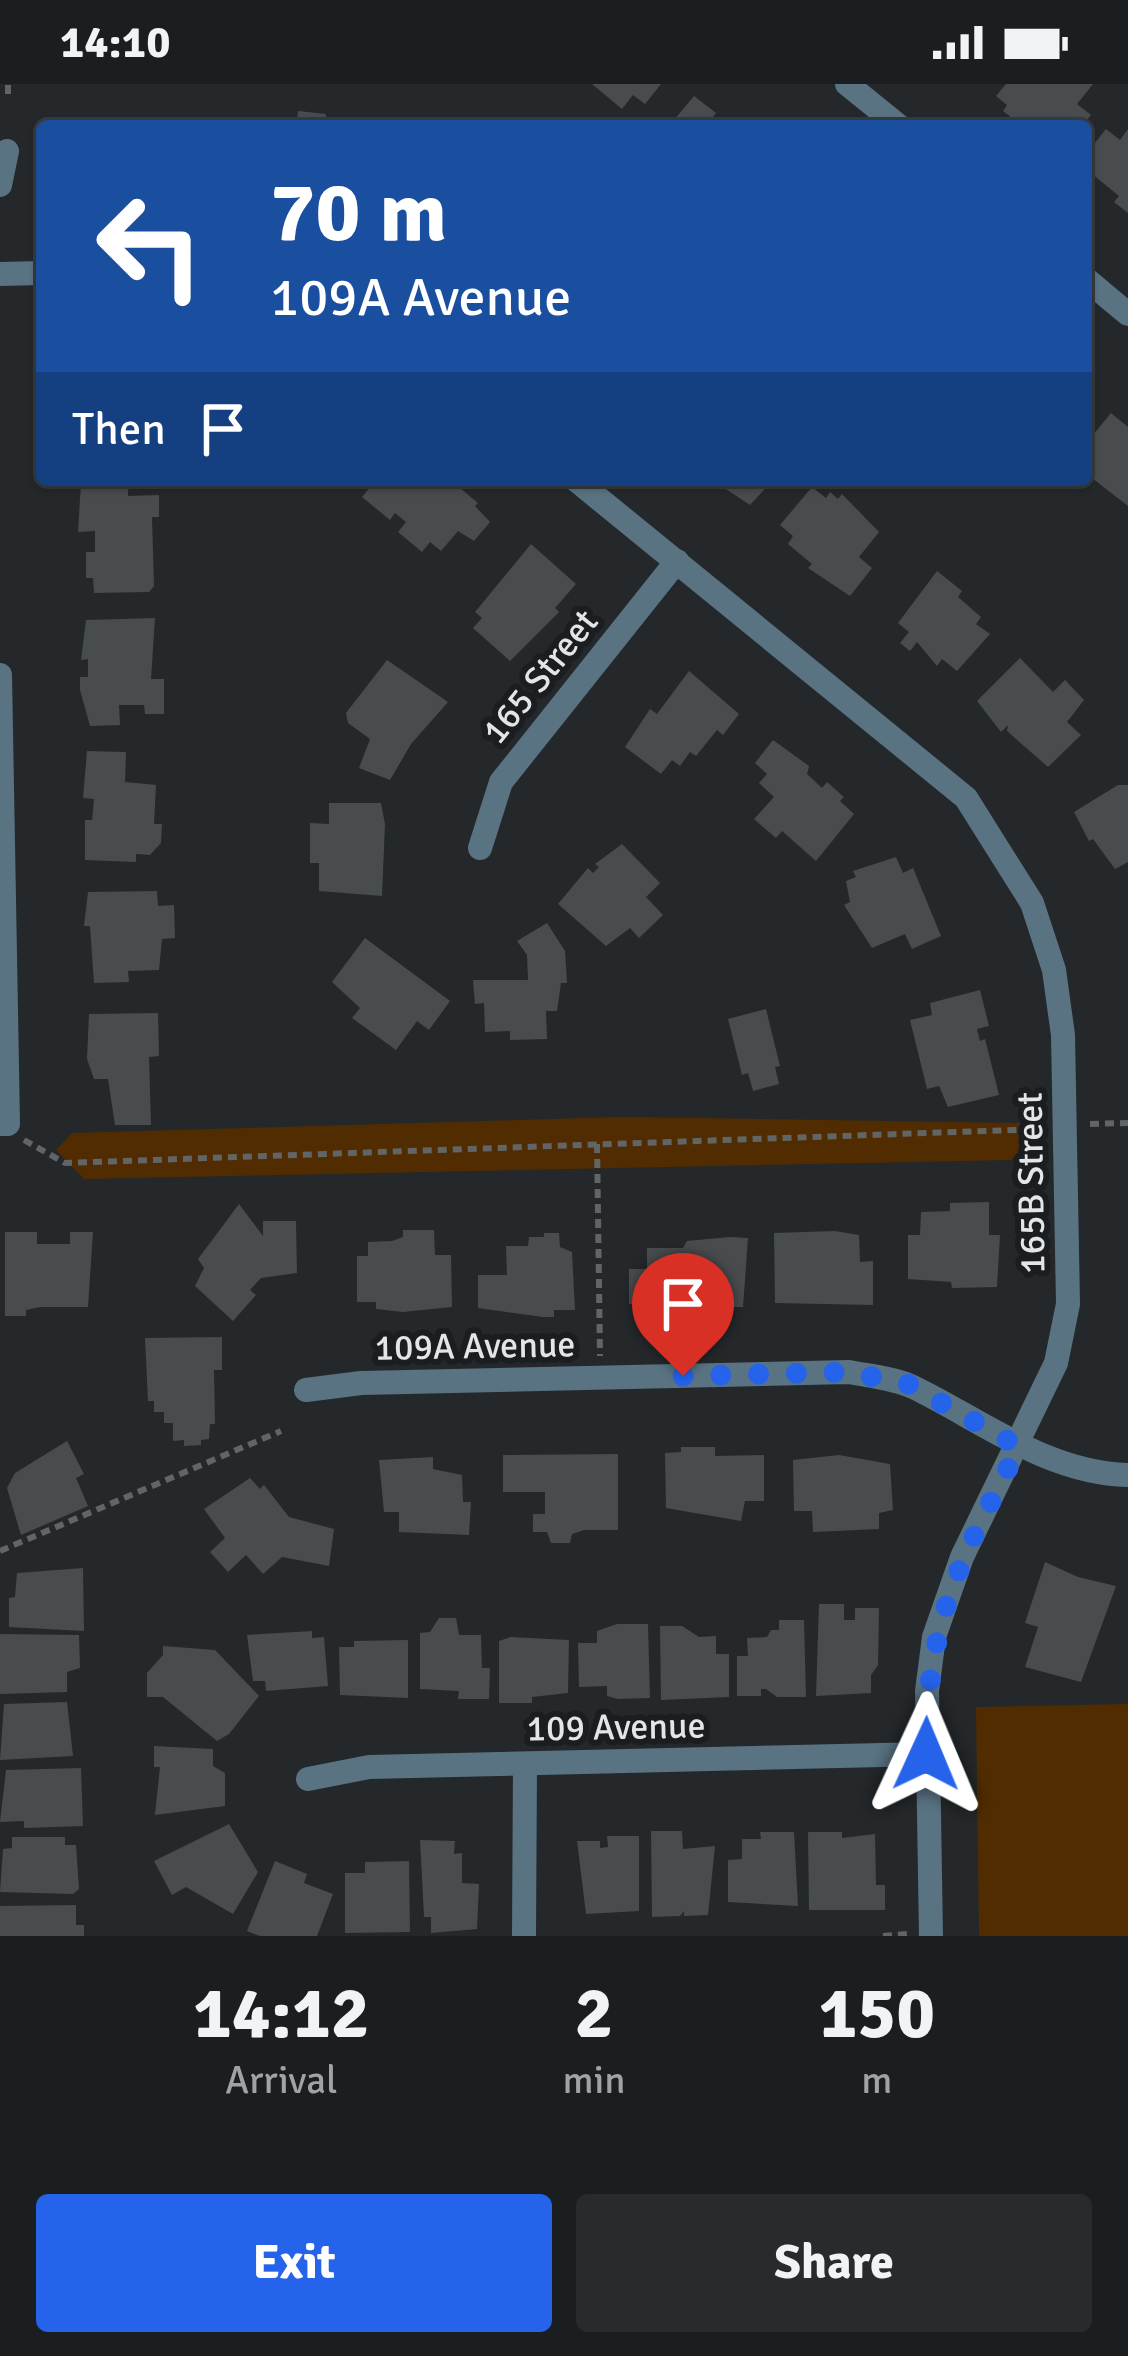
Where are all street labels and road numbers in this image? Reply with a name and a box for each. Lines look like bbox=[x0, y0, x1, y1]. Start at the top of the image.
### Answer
street label: 165 Street bbox=[472, 601, 608, 753]
street label: 165B Street bbox=[1007, 1092, 1056, 1274]
street label: 109A Avenue bbox=[374, 1322, 576, 1371]
street label: 109 Avenue bbox=[526, 1703, 706, 1752]

